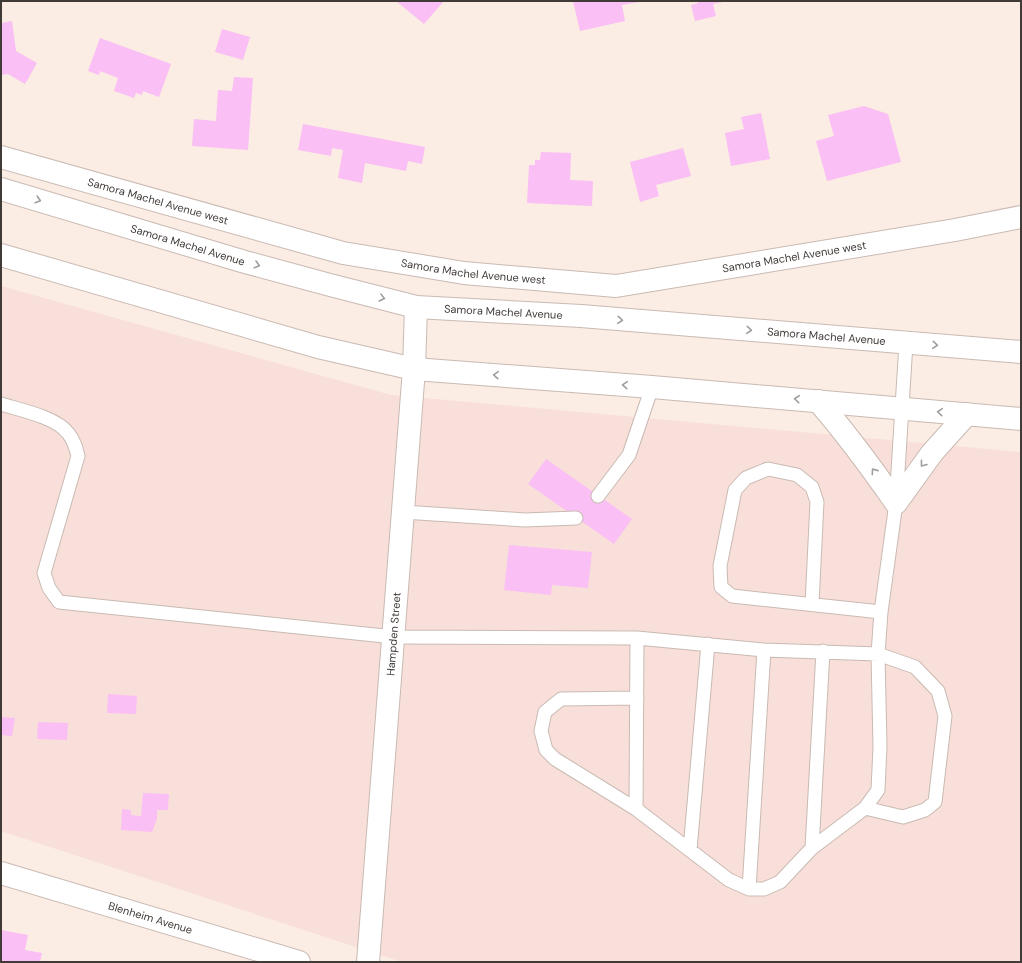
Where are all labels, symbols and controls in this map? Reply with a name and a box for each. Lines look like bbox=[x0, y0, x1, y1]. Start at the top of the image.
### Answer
street label: Samora Machel Avenue west bbox=[86, 175, 230, 227]
one-way arrow bbox=[35, 195, 42, 204]
street label: Samora Machel Avenue bbox=[129, 221, 247, 269]
street label: Samora Machel Avenue west bbox=[721, 238, 867, 275]
street label: Samora Machel Avenue west bbox=[400, 256, 546, 287]
one-way arrow bbox=[254, 261, 260, 269]
one-way arrow bbox=[379, 294, 386, 302]
street label: Samora Machel Avenue bbox=[444, 302, 563, 322]
one-way arrow bbox=[617, 315, 623, 324]
street label: Samora Machel Avenue bbox=[767, 324, 886, 348]
one-way arrow bbox=[746, 325, 752, 334]
one-way arrow bbox=[932, 340, 938, 349]
one-way arrow bbox=[493, 370, 499, 379]
one-way arrow bbox=[622, 381, 629, 390]
one-way arrow bbox=[794, 395, 800, 404]
one-way arrow bbox=[937, 407, 943, 416]
one-way arrow bbox=[921, 460, 928, 467]
one-way arrow bbox=[872, 468, 879, 475]
street label: Hampden Street bbox=[383, 592, 404, 676]
street label: Blenheim Avenue bbox=[107, 898, 194, 937]

